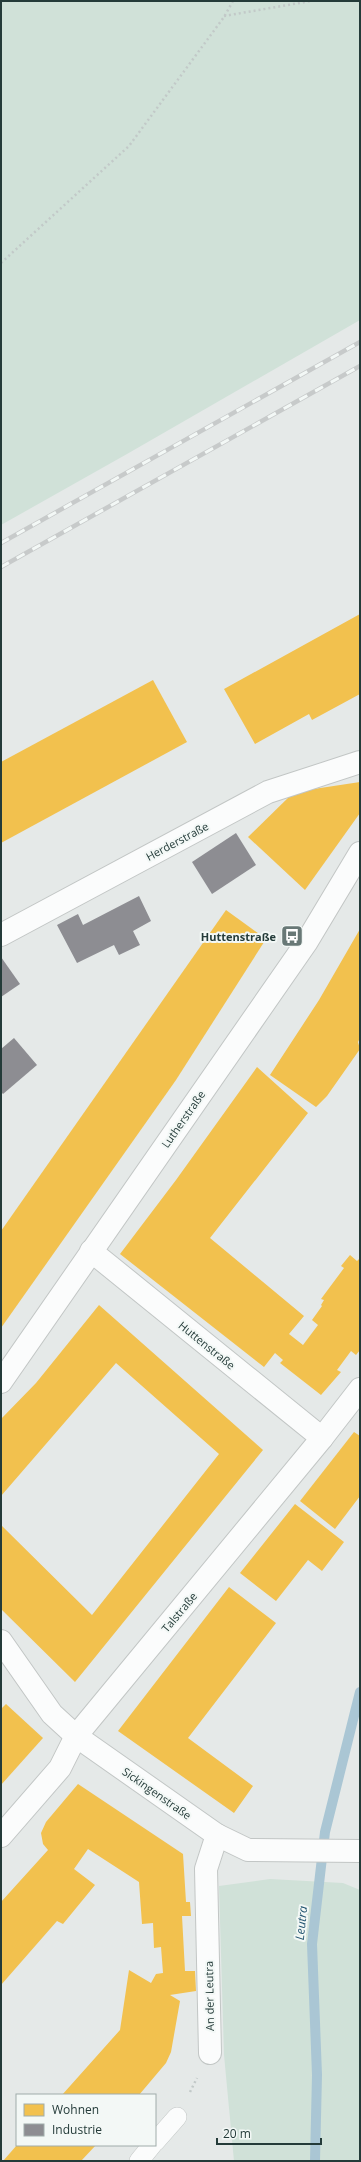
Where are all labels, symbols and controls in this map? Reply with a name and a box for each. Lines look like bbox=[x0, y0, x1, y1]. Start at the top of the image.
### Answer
street label: Herderstraße bbox=[143, 818, 211, 864]
bus stop icon: Huttenstraße bbox=[279, 923, 305, 949]
place label: Huttenstraße bbox=[201, 929, 276, 944]
street label: Lutherstraße bbox=[158, 1087, 208, 1151]
street label: Huttenstraße bbox=[176, 1318, 238, 1372]
street label: Talstraße bbox=[158, 1589, 200, 1635]
street label: Sickingenstraße bbox=[119, 1764, 195, 1822]
water label: Leutra bbox=[291, 1905, 311, 1941]
street label: An der Leutra bbox=[201, 1961, 217, 2031]
legend bbox=[16, 2094, 156, 2146]
text: Wohnen bbox=[52, 2101, 99, 2118]
scale bar bbox=[217, 2120, 321, 2146]
text: Industrie bbox=[52, 2121, 102, 2138]
text: 20 m bbox=[223, 2125, 251, 2142]

